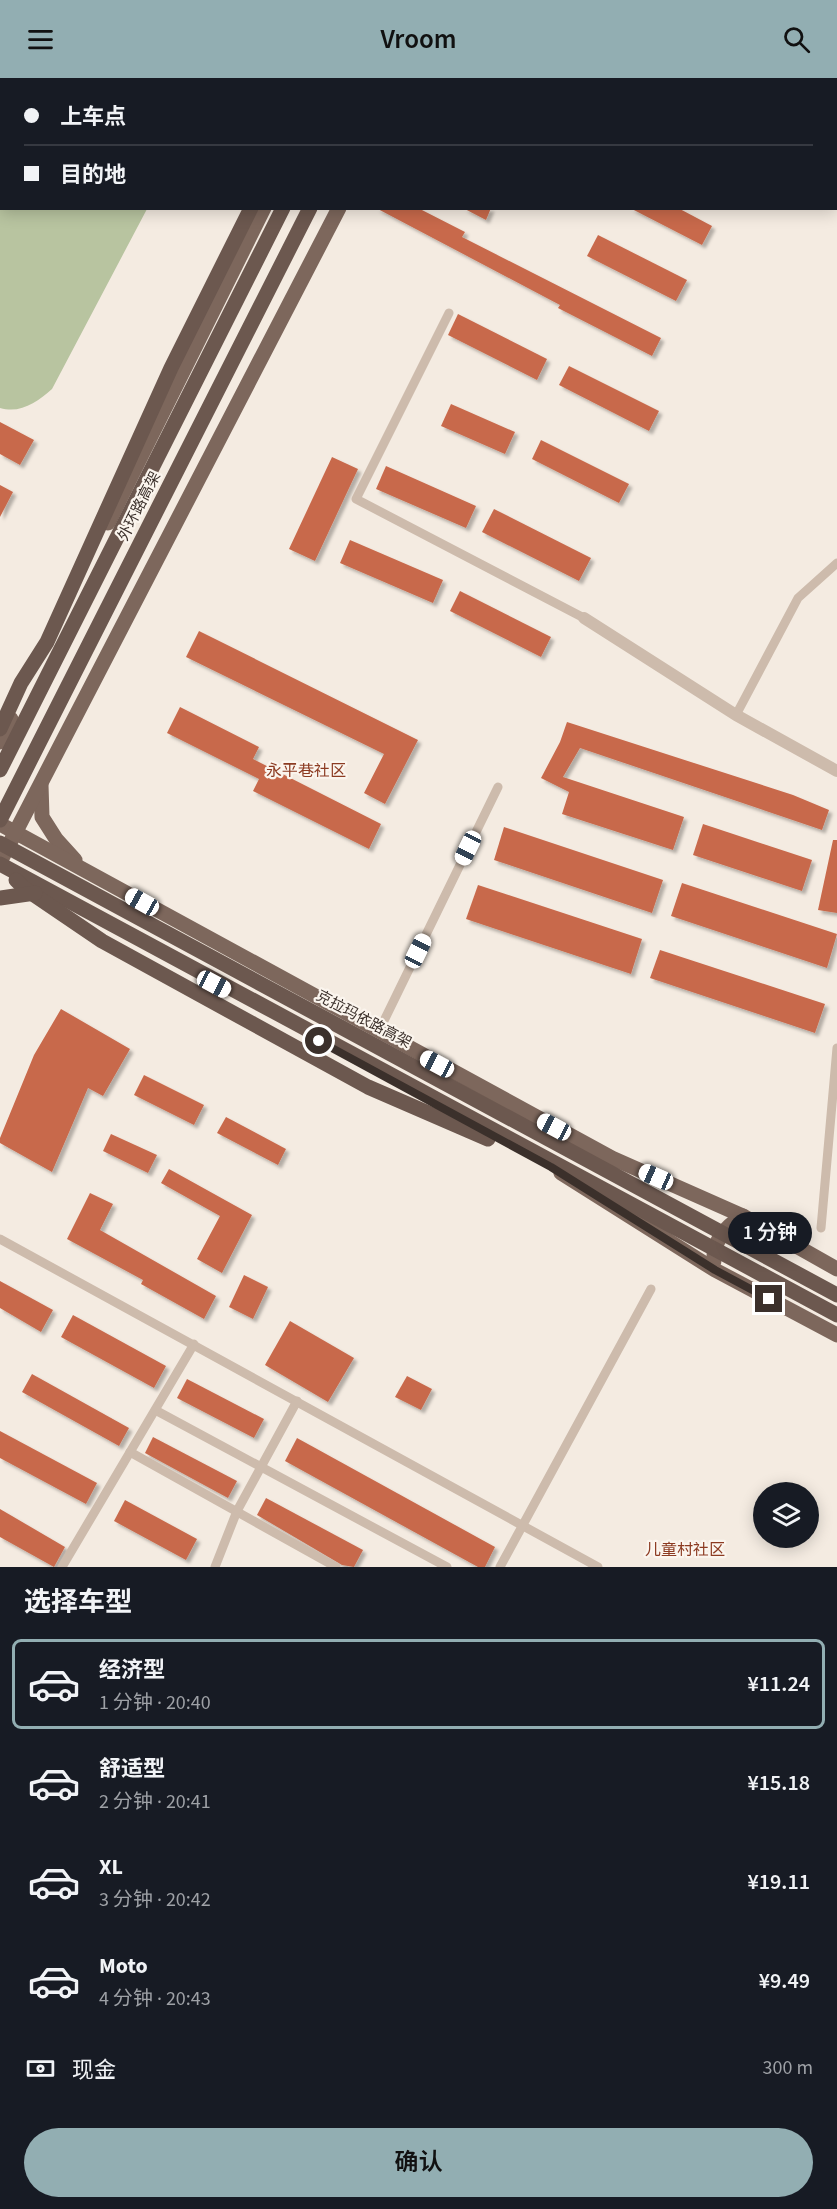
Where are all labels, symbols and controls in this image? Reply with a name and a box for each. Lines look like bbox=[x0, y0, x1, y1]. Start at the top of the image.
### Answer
text: Vroom bbox=[380, 20, 457, 59]
icon: menu bbox=[24, 23, 57, 56]
icon: search bbox=[780, 23, 813, 56]
text: 上车点 bbox=[60, 101, 126, 133]
text: 目的地 bbox=[60, 159, 126, 191]
street label: 外环路高架 bbox=[113, 468, 166, 544]
district label: 永平巷社区 bbox=[266, 760, 346, 782]
car bbox=[452, 828, 484, 868]
car bbox=[122, 885, 162, 919]
car bbox=[402, 931, 434, 971]
car bbox=[194, 968, 234, 1000]
street label: 克拉玛依路高架 bbox=[312, 986, 415, 1053]
route start bbox=[305, 1027, 332, 1054]
car bbox=[417, 1048, 457, 1080]
car bbox=[534, 1111, 574, 1143]
car bbox=[636, 1161, 676, 1193]
callout: 1 分钟 bbox=[727, 1212, 811, 1254]
text: 1 分钟 bbox=[743, 1219, 797, 1247]
route end bbox=[755, 1285, 782, 1312]
map controls bbox=[753, 1482, 819, 1548]
button: layers bbox=[753, 1482, 819, 1548]
district label: 儿童村社区 bbox=[645, 1539, 725, 1561]
text: 选择车型 bbox=[24, 1583, 132, 1622]
text: 经济型 bbox=[99, 1654, 165, 1686]
icon: car bbox=[27, 1657, 81, 1711]
text: ¥11.24 bbox=[748, 1668, 810, 1700]
text: 1 分钟 · 20:40 bbox=[99, 1689, 211, 1717]
text: 舒适型 bbox=[99, 1753, 165, 1785]
icon: car bbox=[27, 1756, 81, 1810]
text: ¥15.18 bbox=[748, 1767, 810, 1799]
text: 2 分钟 · 20:41 bbox=[99, 1788, 211, 1816]
text: XL bbox=[99, 1851, 123, 1883]
icon: car bbox=[27, 1855, 81, 1909]
text: ¥19.11 bbox=[748, 1866, 810, 1898]
text: 3 分钟 · 20:42 bbox=[99, 1886, 211, 1914]
text: Moto bbox=[99, 1950, 148, 1982]
icon: car bbox=[27, 1954, 81, 2008]
text: ¥9.49 bbox=[759, 1965, 810, 1997]
text: 4 分钟 · 20:43 bbox=[99, 1985, 211, 2013]
icon: cash bbox=[24, 2052, 57, 2085]
text: 现金 bbox=[72, 2054, 116, 2086]
text: 300 m bbox=[763, 2054, 813, 2082]
button: 确认 bbox=[24, 2128, 813, 2197]

